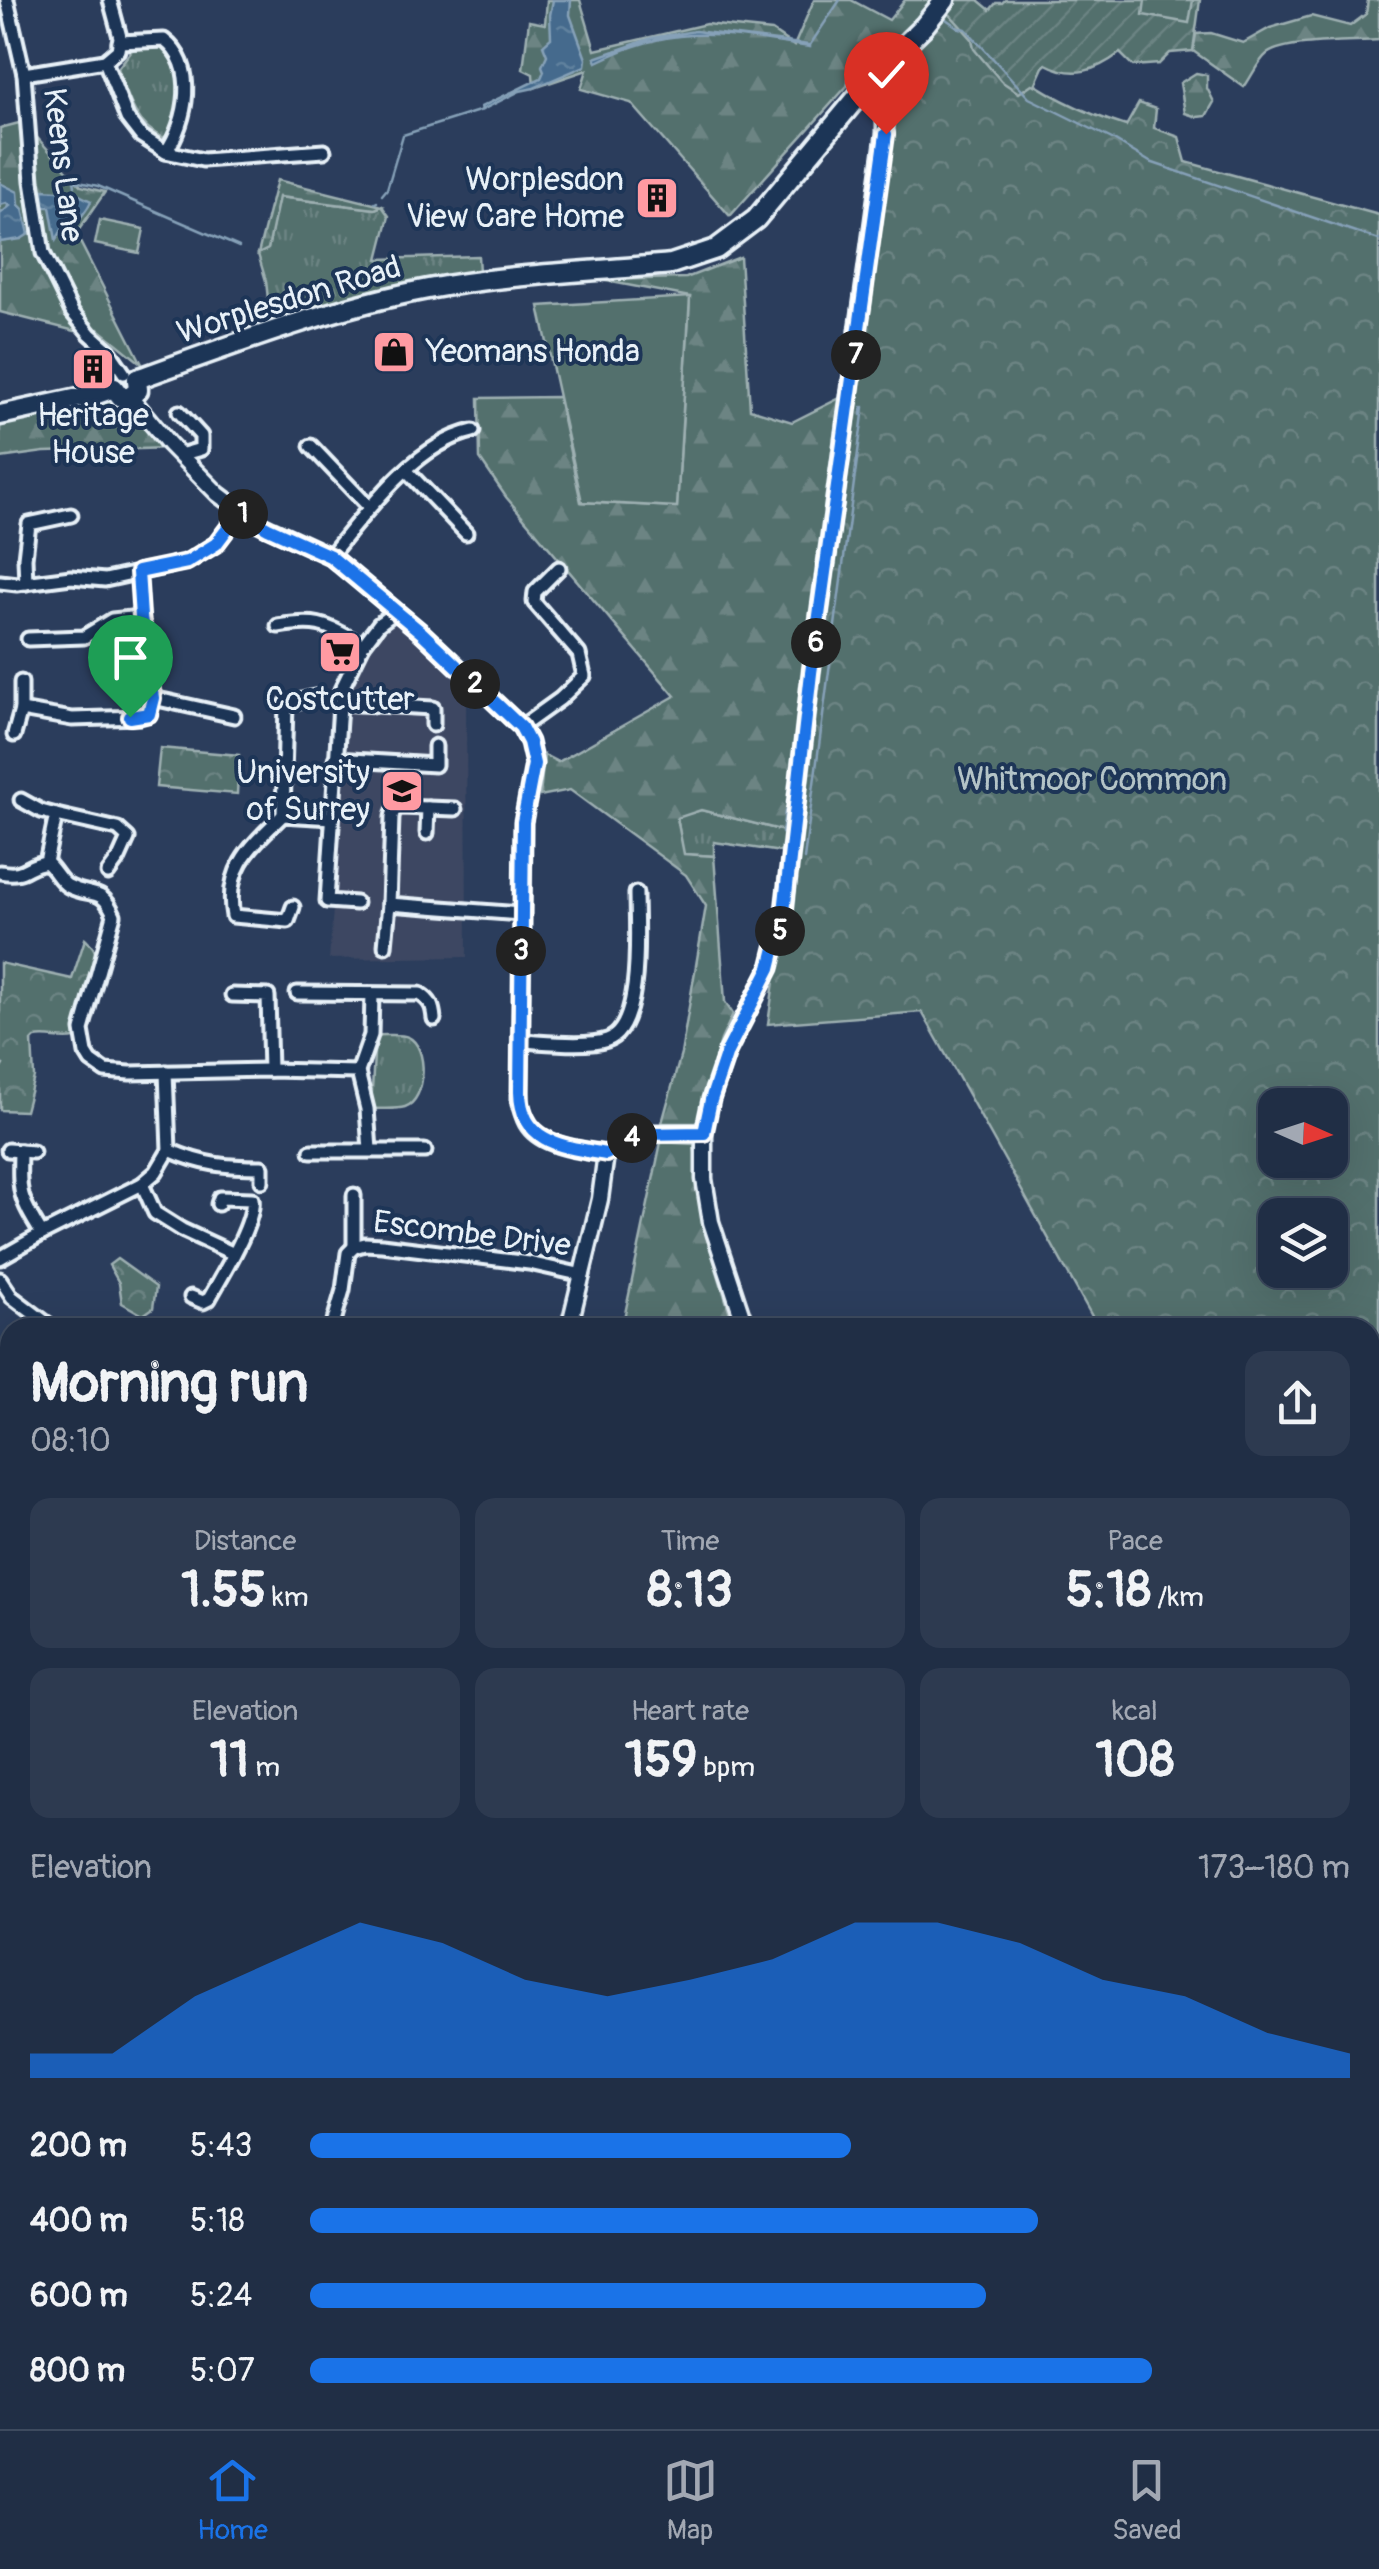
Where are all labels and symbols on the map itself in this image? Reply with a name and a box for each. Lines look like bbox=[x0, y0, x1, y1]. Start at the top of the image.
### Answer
pin bbox=[844, 32, 929, 135]
street label: Keens Lane bbox=[34, 86, 92, 244]
place label: Worplesdon View Care Home bbox=[406, 160, 624, 237]
building icon: Worplesdon View Care Home bbox=[634, 175, 680, 221]
street label: Worplesdon Road bbox=[172, 247, 406, 353]
shop icon: Yeomans Honda bbox=[371, 329, 417, 375]
pin: 7 bbox=[831, 330, 881, 380]
place label: Yeomans Honda bbox=[425, 332, 640, 372]
building icon: Heritage House bbox=[70, 346, 116, 392]
place label: Heritage House bbox=[37, 396, 149, 473]
pin: 1 bbox=[218, 489, 268, 539]
pin bbox=[88, 615, 173, 718]
pin: 6 bbox=[791, 618, 841, 668]
supermarket icon: Costcutter bbox=[317, 629, 363, 675]
pin: 2 bbox=[450, 659, 500, 709]
place label: Costcutter bbox=[265, 680, 415, 720]
place label: University of Surrey bbox=[236, 753, 370, 830]
park label: Whitmoor Common bbox=[957, 760, 1227, 800]
school or university icon: University of Surrey bbox=[379, 768, 425, 814]
pin: 5 bbox=[755, 906, 805, 956]
pin: 3 bbox=[496, 926, 546, 976]
north arrow bbox=[1258, 1088, 1348, 1178]
pin: 4 bbox=[607, 1113, 657, 1163]
street label: Escombe Drive bbox=[371, 1202, 573, 1266]

